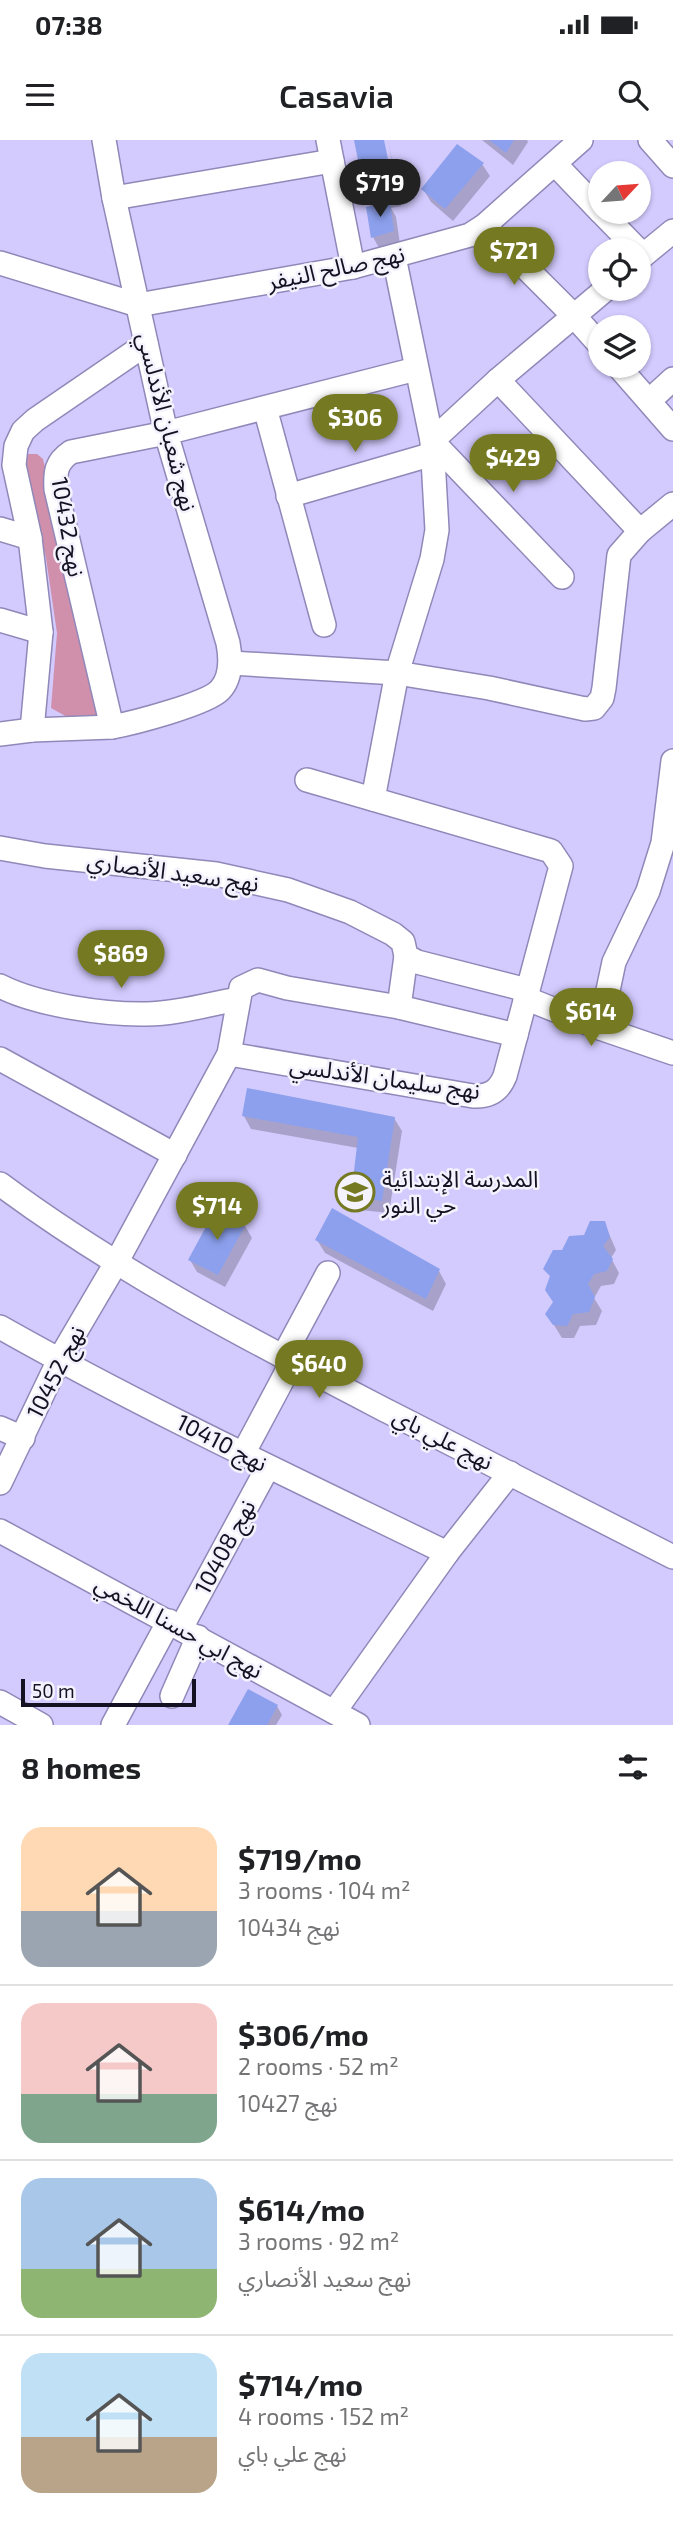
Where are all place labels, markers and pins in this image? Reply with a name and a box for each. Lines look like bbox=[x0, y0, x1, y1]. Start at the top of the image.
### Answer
pin: $719 bbox=[339, 160, 421, 219]
pin: $721 bbox=[473, 228, 555, 287]
pin: $306 bbox=[314, 394, 396, 454]
pin: $429 bbox=[472, 434, 554, 494]
pin: $869 bbox=[80, 930, 162, 990]
pin: $614 bbox=[550, 988, 632, 1048]
place label: المدرسة الإبتدائية حي النور bbox=[381, 1164, 538, 1222]
school or university icon: المدرسة الإبتدائية حي النور bbox=[334, 1171, 376, 1213]
pin: $714 bbox=[176, 1182, 258, 1242]
pin: $640 bbox=[278, 1340, 360, 1400]

